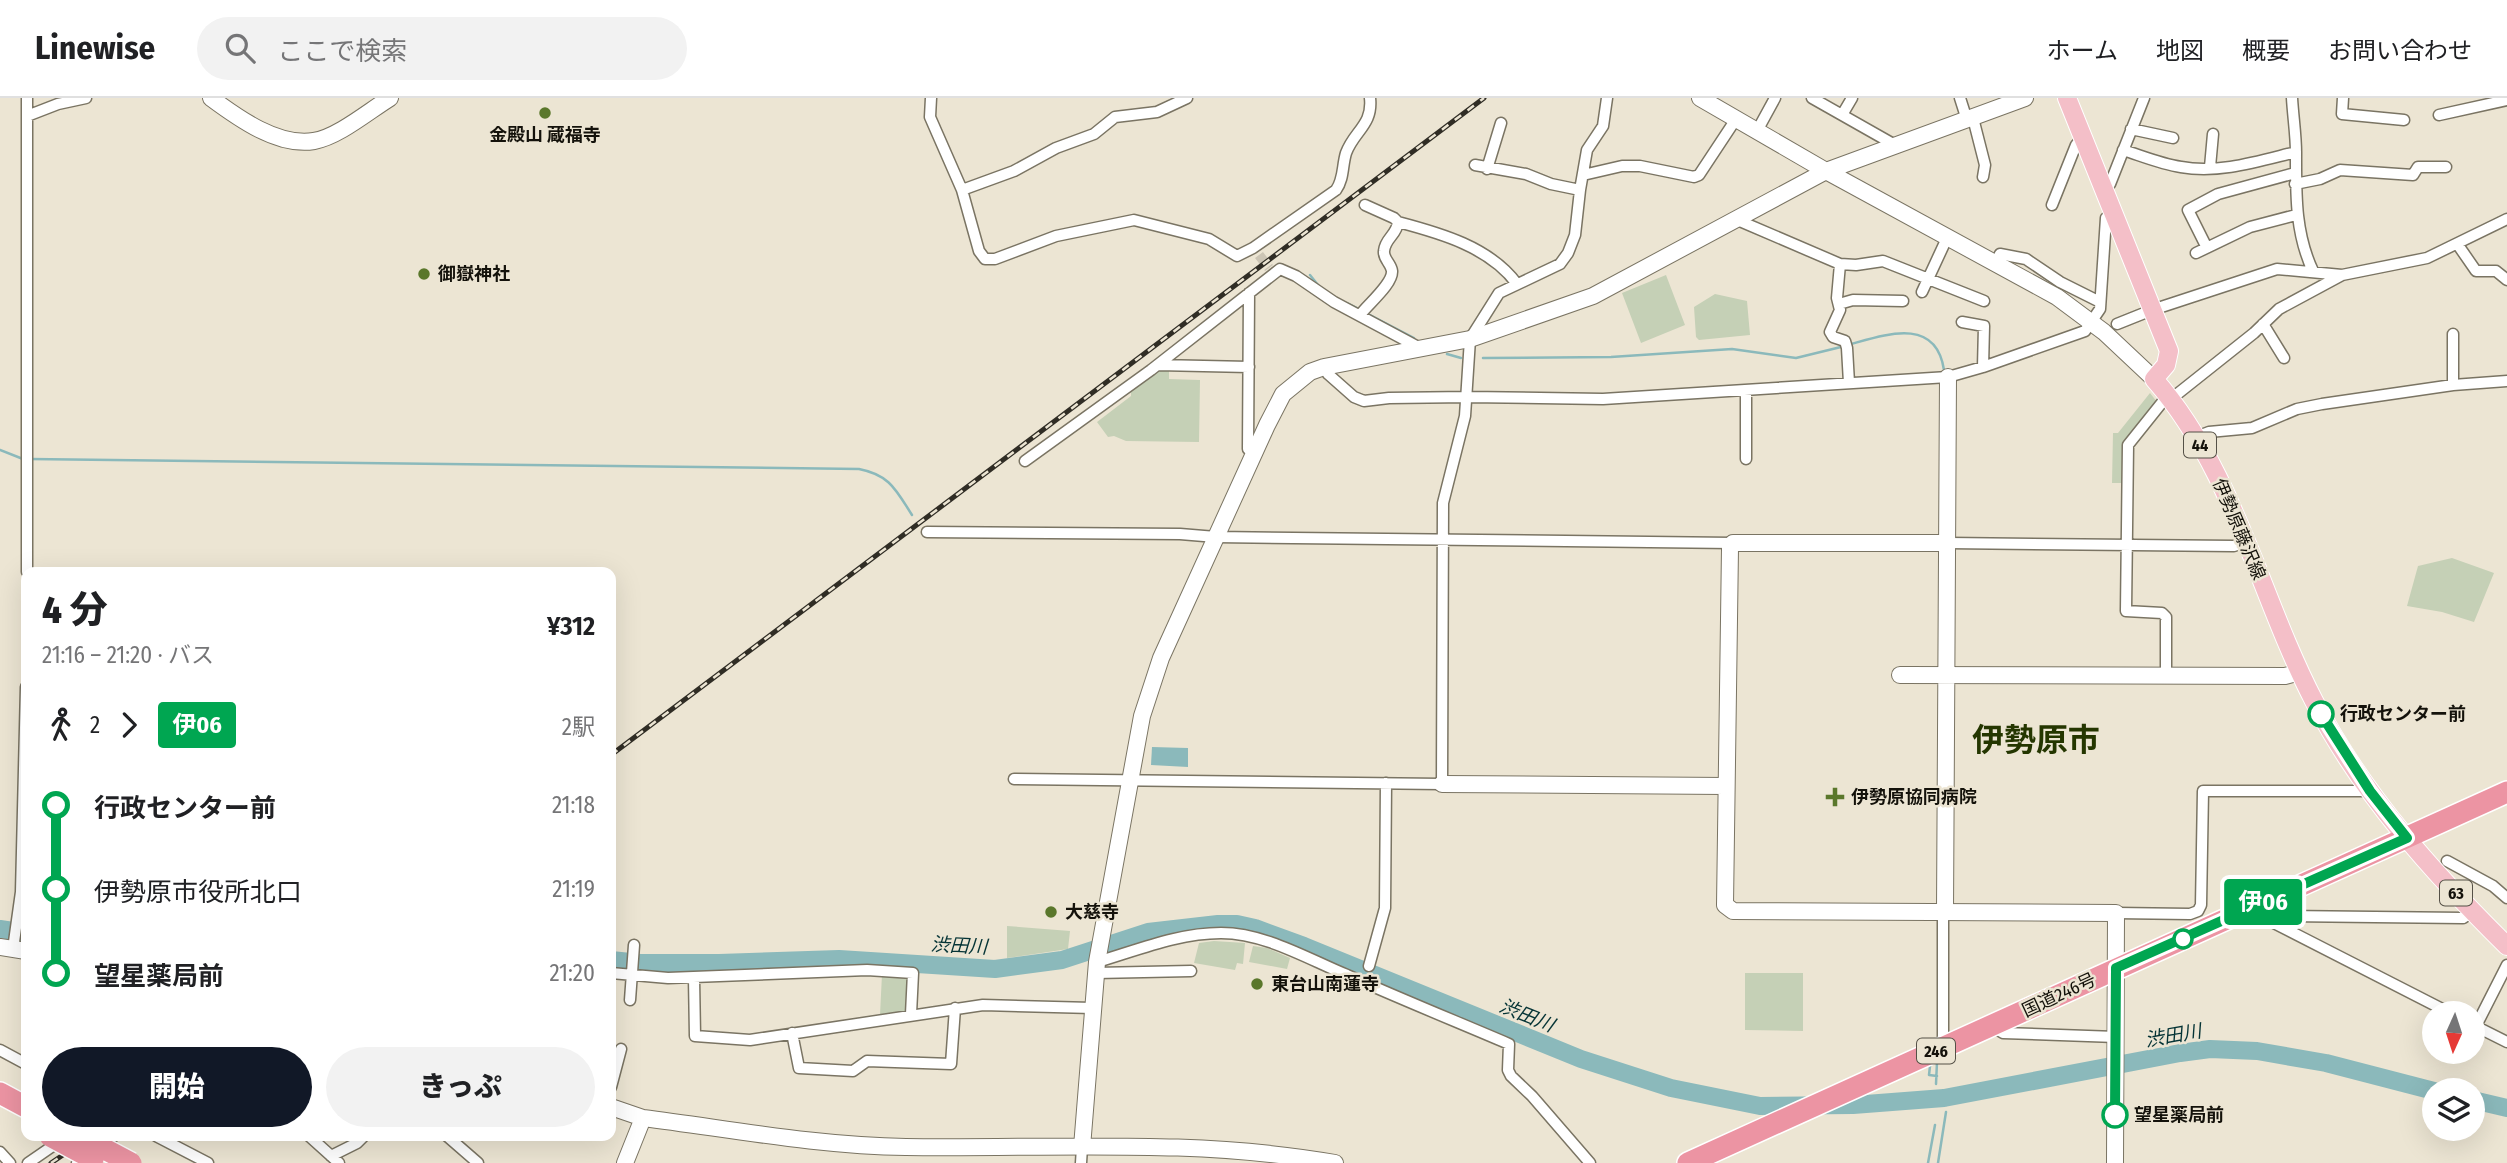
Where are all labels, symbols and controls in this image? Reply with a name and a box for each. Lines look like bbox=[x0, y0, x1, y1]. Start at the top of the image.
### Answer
search box bbox=[197, 17, 687, 80]
text: Linewise bbox=[35, 28, 155, 68]
icon: search bbox=[221, 29, 259, 67]
text: ここで検索 bbox=[277, 36, 407, 67]
text: ホーム bbox=[2047, 37, 2118, 65]
text: 地図 bbox=[2156, 37, 2204, 65]
text: 概要 bbox=[2242, 37, 2290, 65]
text: お問い合わせ bbox=[2328, 37, 2472, 65]
marker: 金殿山 蔵福寺 bbox=[537, 105, 553, 121]
place label: 金殿山 蔵福寺 bbox=[489, 124, 601, 146]
place label: 御嶽神社 bbox=[437, 263, 510, 285]
marker: 御嶽神社 bbox=[416, 266, 432, 282]
road number: 44 bbox=[2184, 432, 2216, 458]
street label: 伊勢原藤沢線 bbox=[2208, 475, 2270, 583]
text: 4 分 bbox=[42, 587, 108, 633]
text: ¥312 bbox=[547, 611, 595, 642]
text: 21:16 – 21:20 · バス bbox=[42, 641, 214, 669]
marker: 行政センター前 bbox=[2308, 701, 2334, 727]
place label: 行政センター前 bbox=[2340, 703, 2466, 725]
icon: walk bbox=[42, 706, 80, 744]
icon: forward bbox=[110, 706, 148, 744]
text: 2 bbox=[90, 711, 100, 739]
text: 伊06 bbox=[172, 711, 222, 739]
text: 2駅 bbox=[562, 713, 595, 741]
district label: 伊勢原市 bbox=[1972, 721, 2100, 759]
place label: 伊勢原協同病院 bbox=[1851, 786, 1977, 808]
marker: 伊勢原協同病院 bbox=[1825, 787, 1845, 807]
text: 21:18 bbox=[552, 791, 595, 819]
text: 行政センター前 bbox=[94, 793, 276, 824]
text: 21:19 bbox=[552, 875, 595, 903]
text: 伊勢原市役所北口 bbox=[94, 877, 302, 908]
line badge: 伊06 bbox=[2223, 879, 2303, 925]
road number: 63 bbox=[2440, 880, 2472, 906]
text: 伊06 bbox=[2238, 888, 2288, 916]
place label: 大慈寺 bbox=[1065, 901, 1119, 923]
marker: 大慈寺 bbox=[1043, 904, 1059, 920]
unlabelled marker bbox=[2173, 929, 2193, 949]
water label: 渋田川 bbox=[930, 933, 990, 959]
text: 21:20 bbox=[549, 959, 595, 987]
text: 望星薬局前 bbox=[94, 961, 224, 992]
street label: 国道246号 bbox=[2018, 968, 2100, 1022]
place label: 東台山南蓮寺 bbox=[1271, 973, 1379, 995]
marker: 東台山南蓮寺 bbox=[1249, 976, 1265, 992]
water label: 渋田川 bbox=[1496, 994, 1559, 1038]
north arrow bbox=[2422, 1001, 2485, 1064]
map controls bbox=[2422, 1001, 2485, 1141]
water label: 渋田川 bbox=[2143, 1019, 2205, 1052]
road number: 246 bbox=[1917, 1038, 1955, 1063]
button: 開始 bbox=[42, 1047, 312, 1127]
button: きっぷ bbox=[326, 1047, 595, 1127]
button: layers bbox=[2422, 1078, 2485, 1141]
marker: 望星薬局前 bbox=[2102, 1102, 2128, 1128]
place label: 望星薬局前 bbox=[2134, 1104, 2224, 1126]

